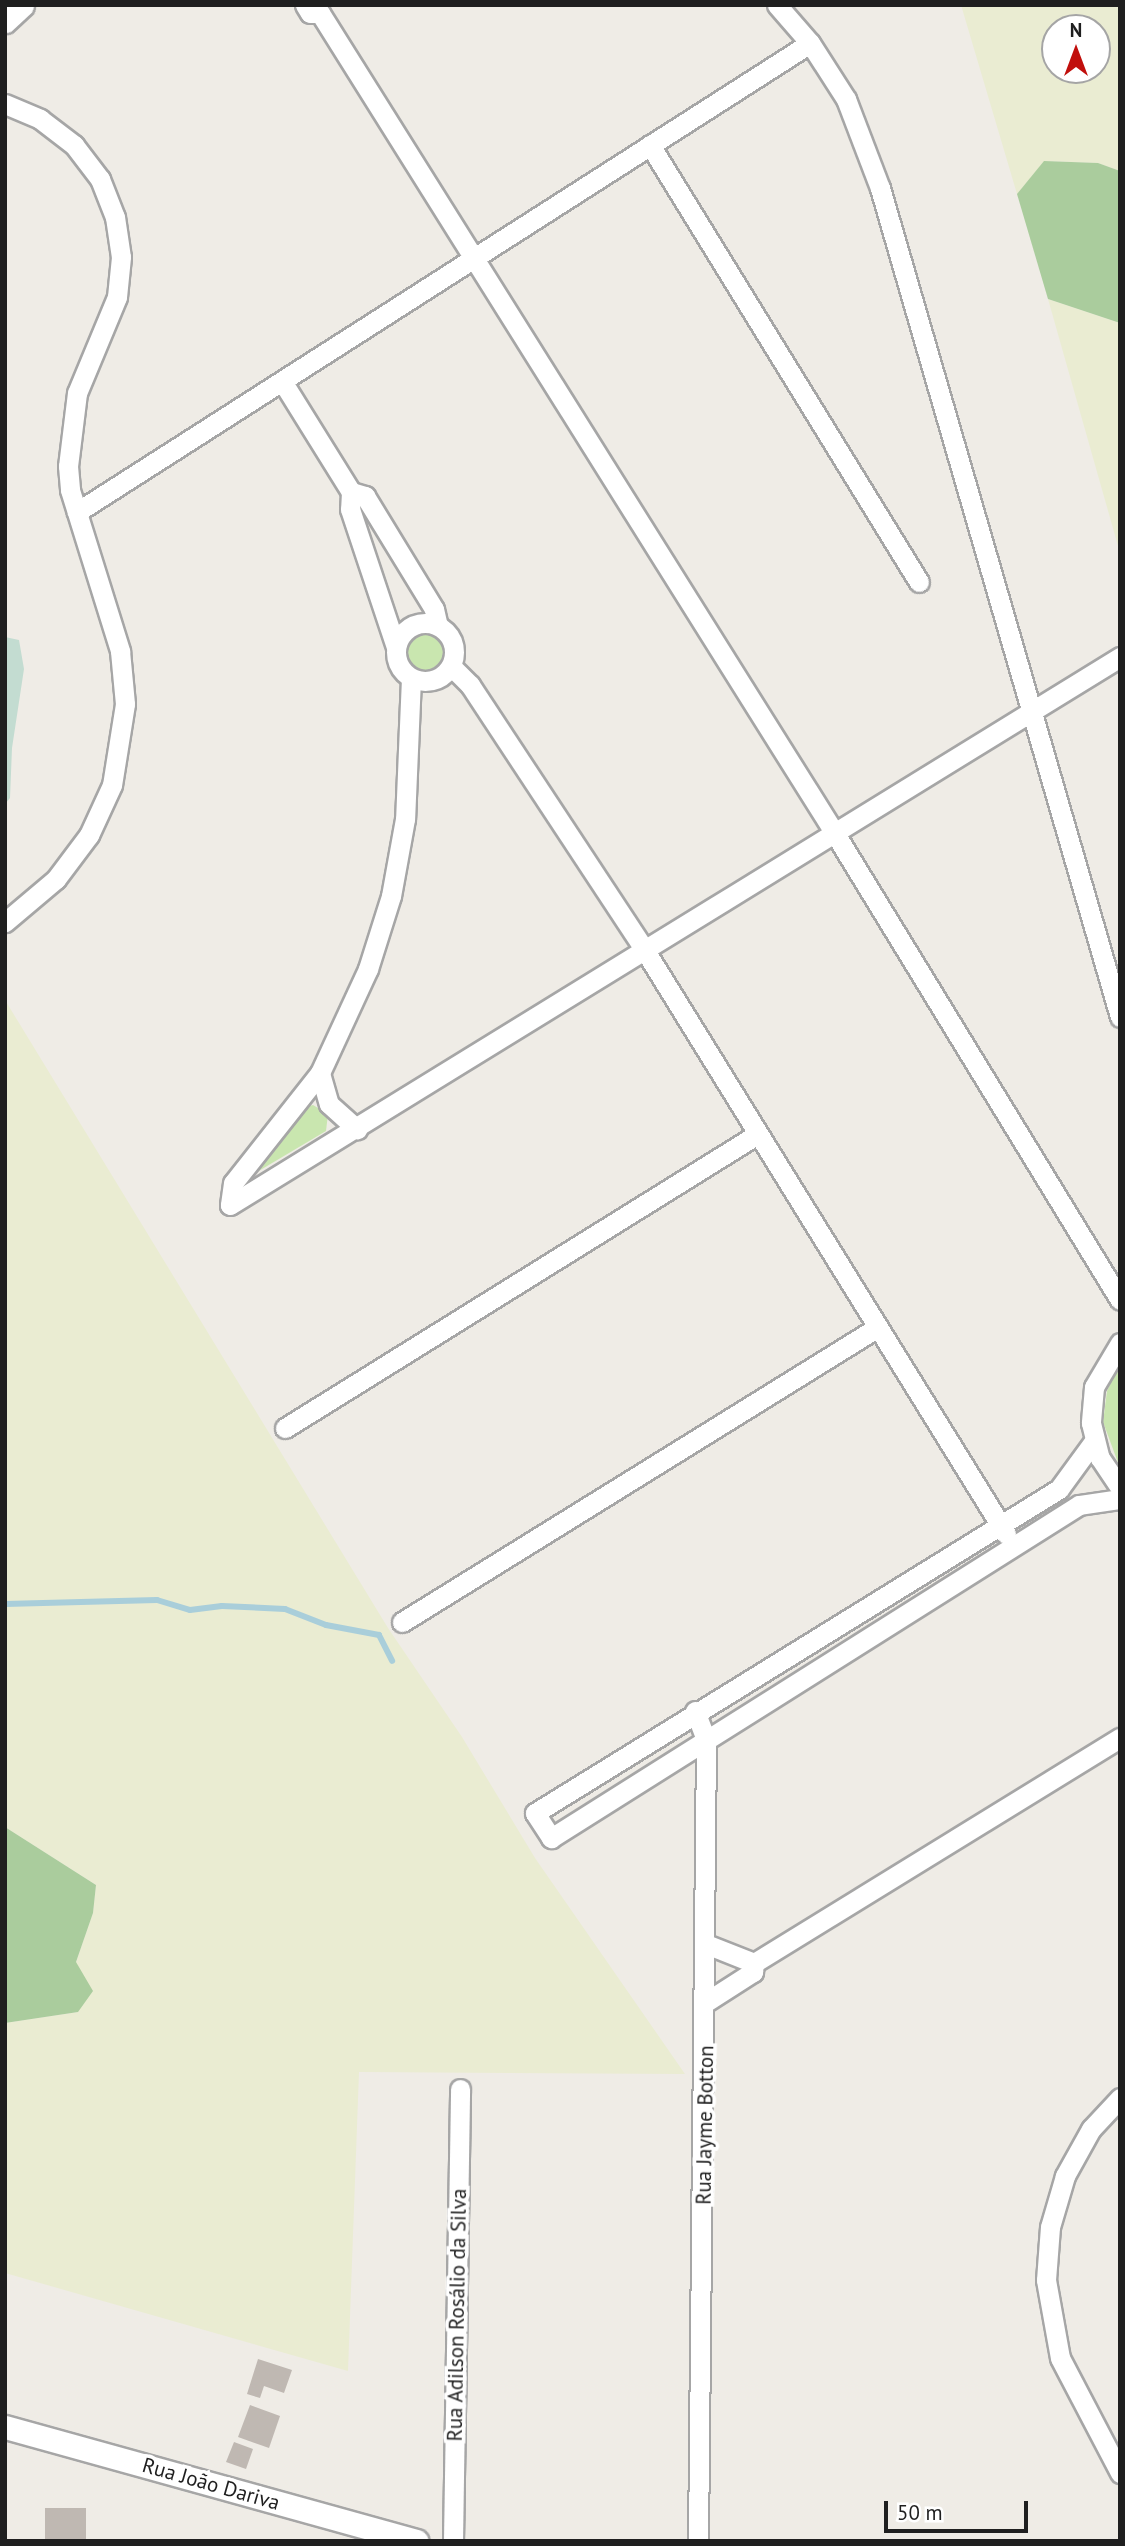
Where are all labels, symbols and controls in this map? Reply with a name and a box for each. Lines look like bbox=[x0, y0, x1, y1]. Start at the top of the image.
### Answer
north arrow bbox=[1041, 14, 1111, 84]
text: N bbox=[1070, 18, 1082, 42]
street label: Rua Jayme Botton bbox=[691, 2045, 719, 2205]
street label: Rua Adilson Rosálio da Silva bbox=[442, 2188, 472, 2442]
street label: Rua João Dariva bbox=[139, 2452, 283, 2516]
scale bar bbox=[887, 2486, 1030, 2530]
text: 50 m bbox=[897, 2499, 943, 2526]

